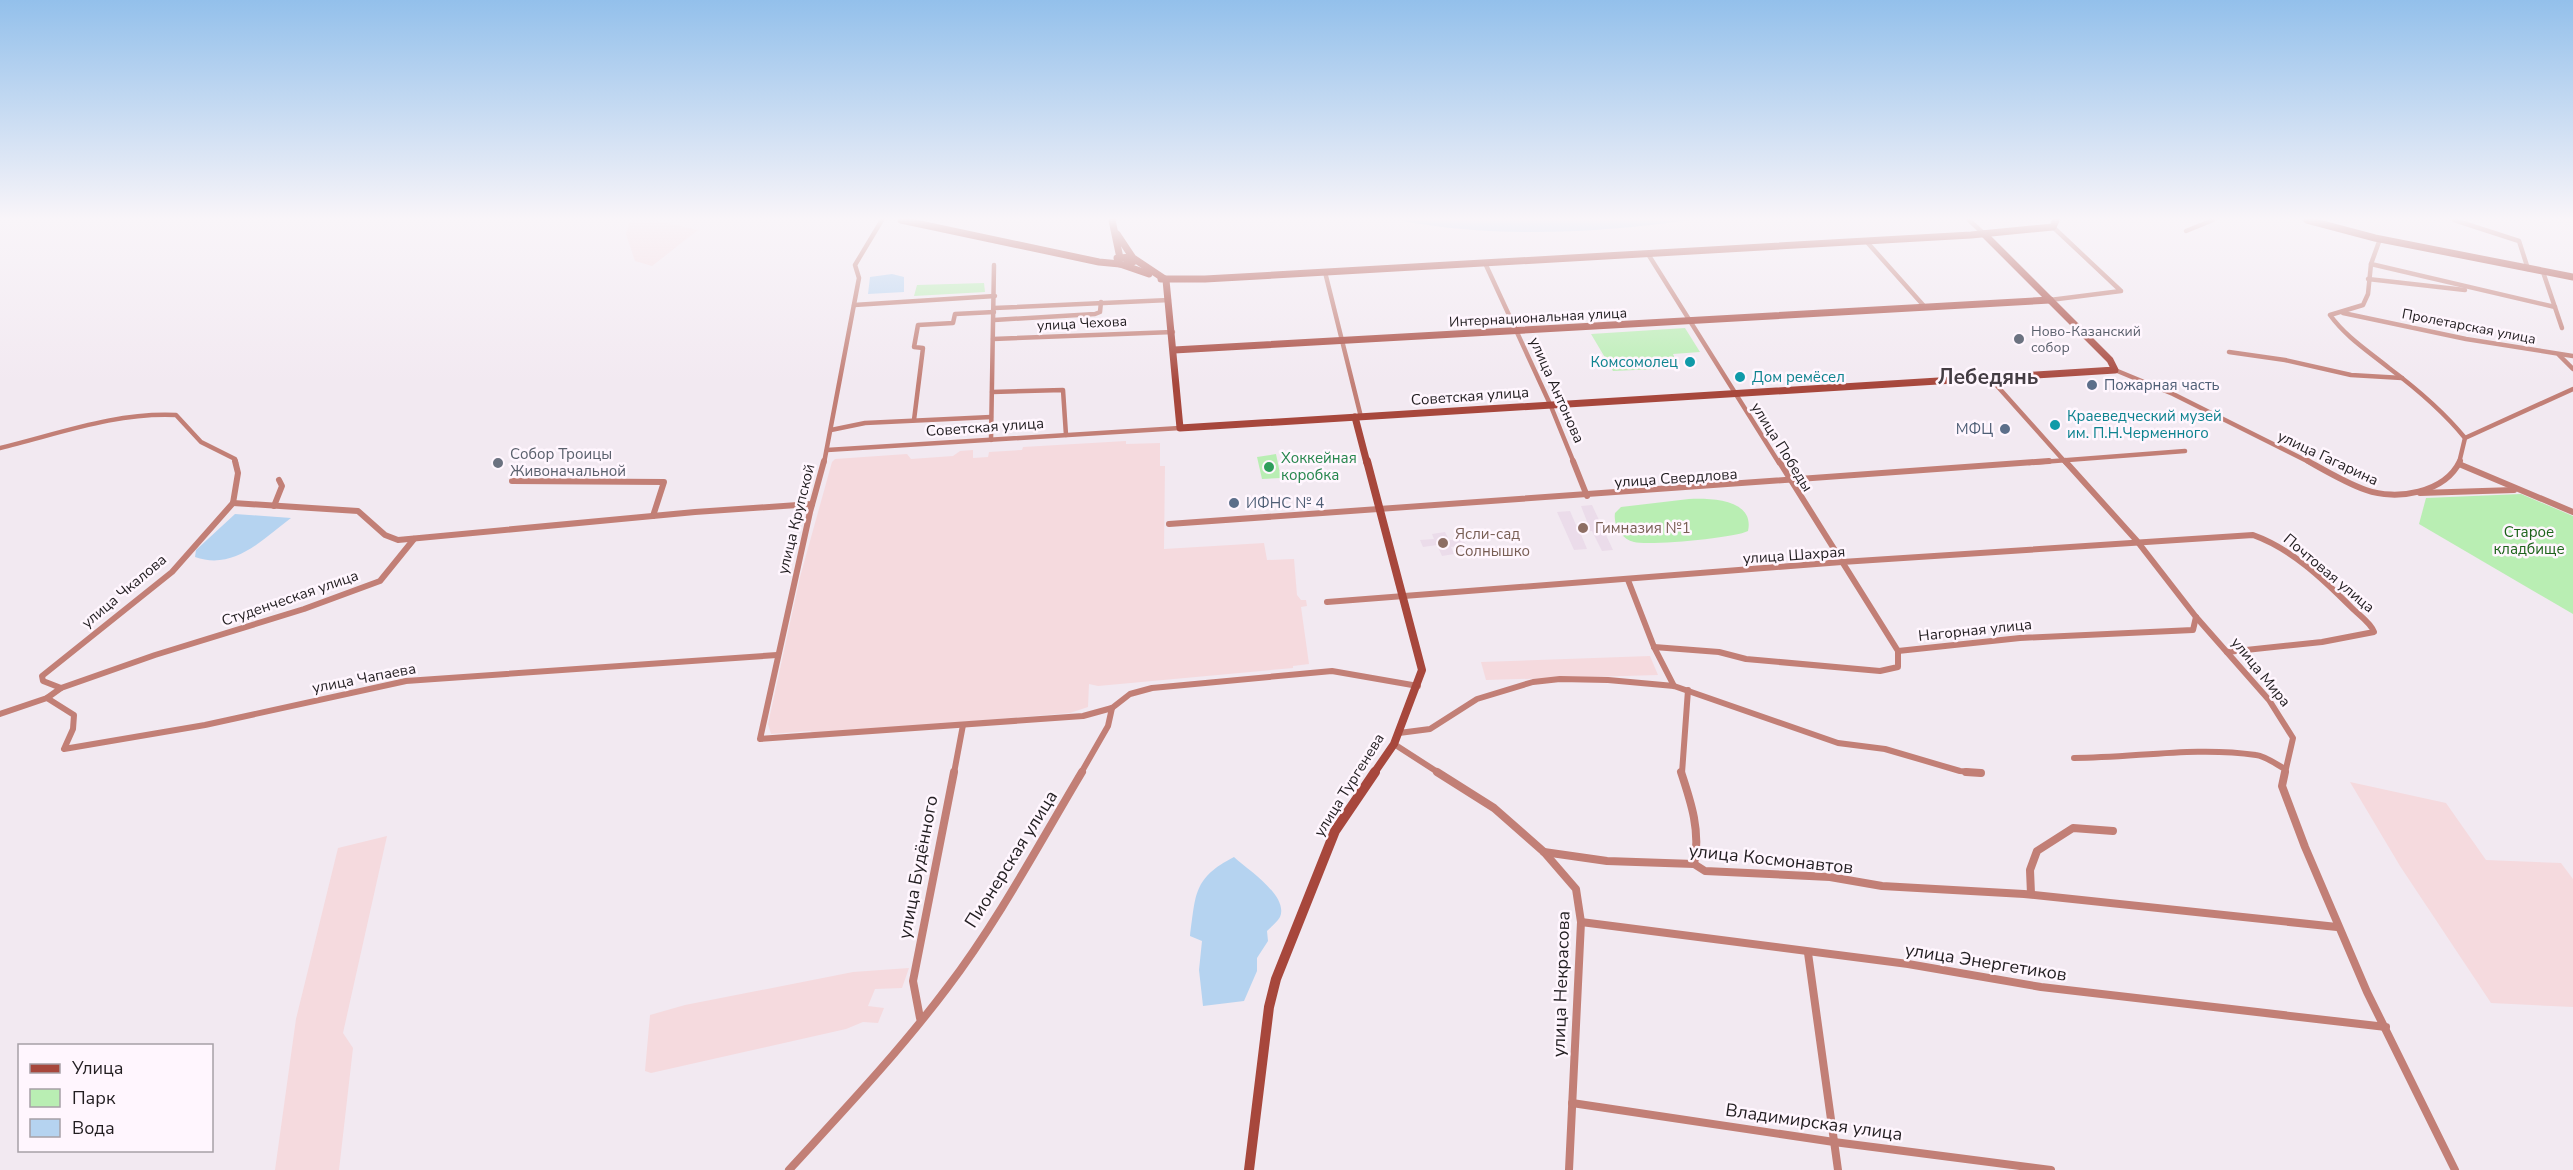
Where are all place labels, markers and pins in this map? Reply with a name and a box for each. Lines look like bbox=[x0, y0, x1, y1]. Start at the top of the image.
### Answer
place label: Ново-Казанский собор bbox=[2031, 322, 2141, 357]
marker: Ново-Казанский собор bbox=[2012, 332, 2026, 346]
place label: Комсомолец bbox=[1591, 352, 1678, 372]
marker: Комсомолец bbox=[1683, 355, 1697, 369]
place label: Дом ремёсел bbox=[1752, 367, 1845, 387]
marker: Дом ремёсел bbox=[1733, 370, 1747, 384]
place label: Пожарная часть bbox=[2104, 375, 2220, 395]
marker: Пожарная часть bbox=[2085, 378, 2099, 392]
place label: Краеведческий музей им. П.Н.Черменного bbox=[2067, 406, 2222, 443]
marker: Краеведческий музей им. П.Н.Черменного bbox=[2048, 418, 2062, 432]
place label: МФЦ bbox=[1956, 419, 1993, 439]
marker: МФЦ bbox=[1998, 422, 2012, 436]
place label: Собор Троицы Живоначальной bbox=[510, 444, 626, 481]
place label: Хоккейная коробка bbox=[1281, 448, 1357, 485]
marker: Собор Троицы Живоначальной bbox=[491, 456, 505, 470]
marker: Хоккейная коробка bbox=[1262, 460, 1276, 474]
place label: ИФНС № 4 bbox=[1246, 493, 1324, 513]
marker: ИФНС № 4 bbox=[1227, 496, 1241, 510]
place label: Гимназия №1 bbox=[1595, 518, 1691, 538]
marker: Гимназия №1 bbox=[1576, 521, 1590, 535]
place label: Ясли-сад Солнышко bbox=[1455, 524, 1530, 561]
marker: Ясли-сад Солнышко bbox=[1436, 536, 1450, 550]

